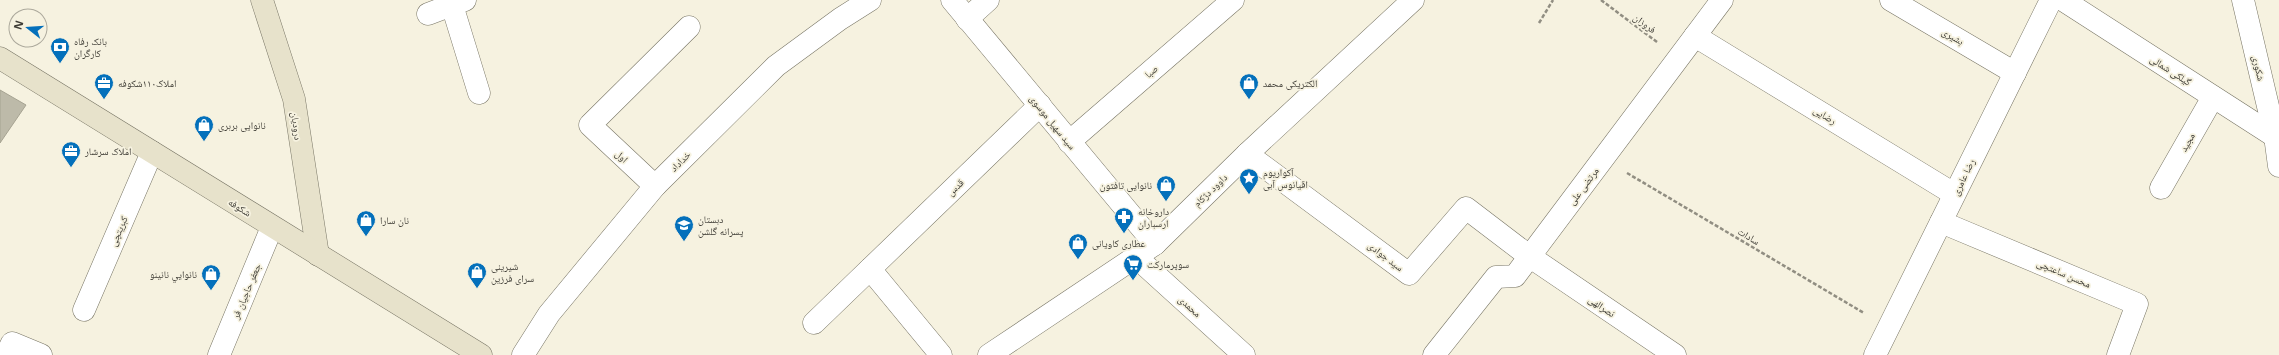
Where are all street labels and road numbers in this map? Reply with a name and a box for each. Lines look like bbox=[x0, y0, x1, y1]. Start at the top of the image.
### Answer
street label: فروزان bbox=[1631, 10, 1659, 36]
street label: بشیری bbox=[1939, 24, 1967, 48]
street label: گيلکی شمالی bbox=[2148, 51, 2195, 89]
street label: شکوری bbox=[2249, 54, 2269, 83]
street label: صبا bbox=[1141, 61, 1161, 81]
street label: سید سهیل موسوی bbox=[1027, 92, 1080, 153]
street label: رضایی bbox=[1811, 103, 1839, 127]
street label: درودیان bbox=[288, 111, 306, 141]
street label: مجید bbox=[2176, 130, 2198, 154]
street label: اول bbox=[612, 146, 632, 166]
street label: خداداد bbox=[667, 147, 694, 174]
street label: رضا عامری bbox=[1948, 156, 1978, 198]
street label: مرتضی علی bbox=[1564, 164, 1602, 208]
street label: داوود دژکام bbox=[1190, 170, 1231, 210]
street label: قدس bbox=[943, 175, 967, 199]
street label: شکوفه bbox=[226, 195, 254, 220]
street label: کبریتچی bbox=[105, 214, 131, 248]
street label: سادات bbox=[1735, 224, 1763, 248]
street label: سید جوادی bbox=[1365, 238, 1407, 274]
street label: محسن ساعتچی bbox=[2035, 255, 2094, 291]
street label: جعفر حاجیان فر bbox=[228, 260, 264, 322]
street label: محمدی bbox=[1176, 292, 1205, 320]
street label: نصرالهی bbox=[1586, 292, 1618, 320]

